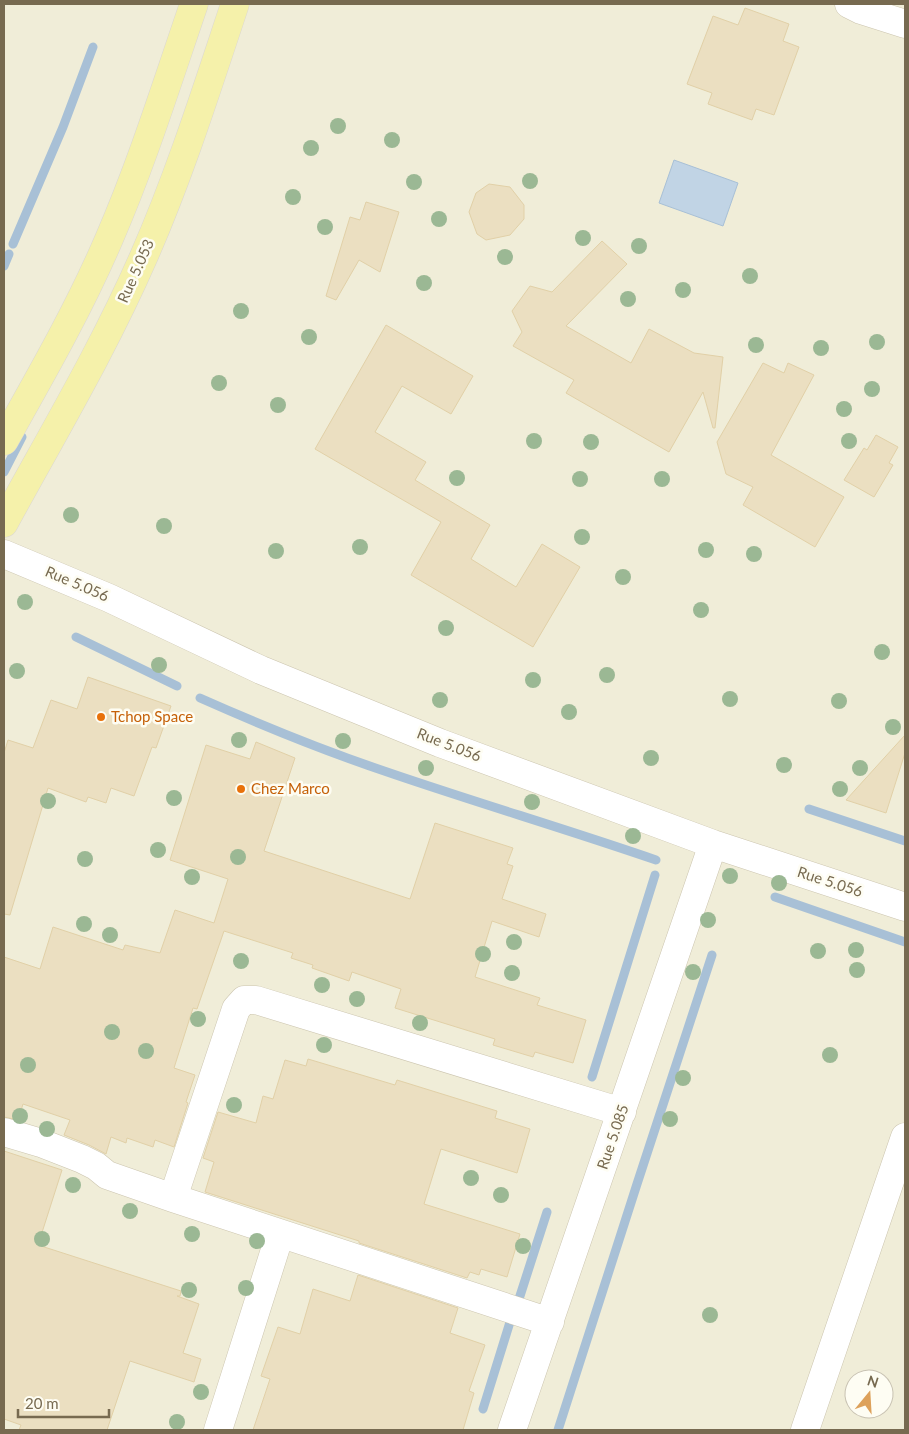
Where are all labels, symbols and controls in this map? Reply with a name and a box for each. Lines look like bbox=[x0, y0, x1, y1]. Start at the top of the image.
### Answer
street label: Rue 5.053 bbox=[113, 236, 157, 305]
street label: Rue 5.056 bbox=[43, 562, 112, 605]
place label: Tchop Space bbox=[111, 707, 193, 725]
marker: Tchop Space bbox=[95, 711, 107, 723]
street label: Rue 5.056 bbox=[415, 724, 484, 765]
place label: Chez Marco bbox=[251, 779, 330, 797]
marker: Chez Marco bbox=[235, 783, 247, 795]
street label: Rue 5.056 bbox=[795, 862, 865, 900]
street label: Rue 5.085 bbox=[593, 1102, 632, 1172]
north arrow bbox=[844, 1369, 894, 1419]
text: N bbox=[865, 1371, 881, 1391]
scale bar bbox=[18, 1386, 109, 1418]
text: 20 m bbox=[25, 1394, 59, 1412]

